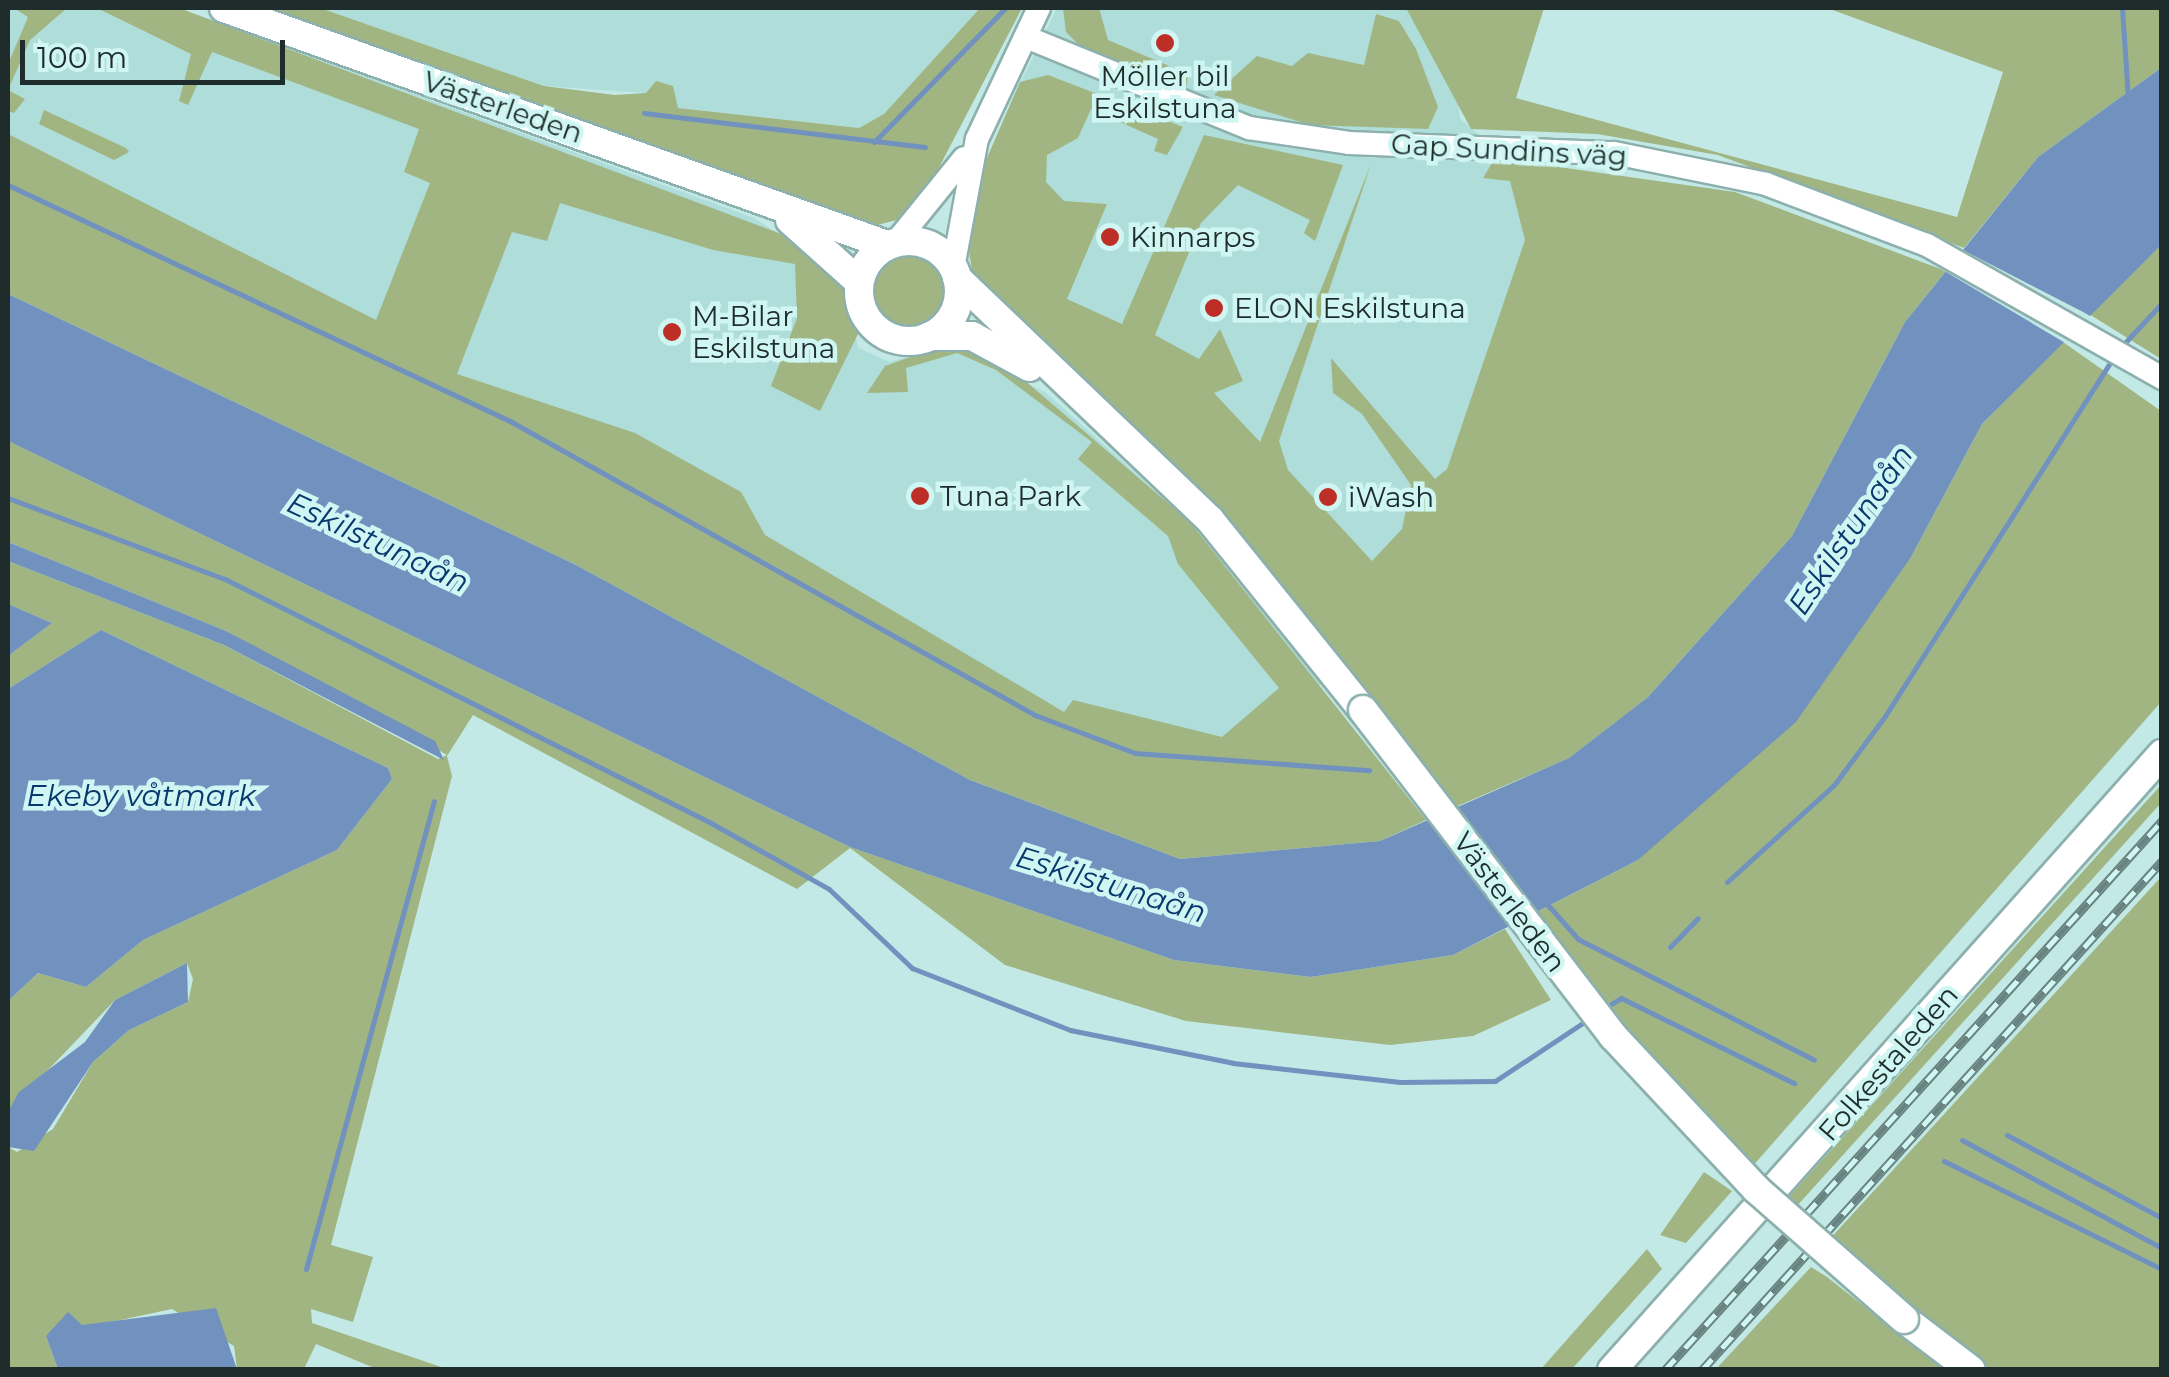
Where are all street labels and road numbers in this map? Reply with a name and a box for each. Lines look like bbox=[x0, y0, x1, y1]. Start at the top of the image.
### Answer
street label: Västerleden bbox=[419, 64, 587, 150]
street label: Gap Sundins väg bbox=[1390, 127, 1628, 173]
street label: Västerleden bbox=[1447, 826, 1573, 978]
street label: Folkestaleden bbox=[1811, 978, 1965, 1148]

